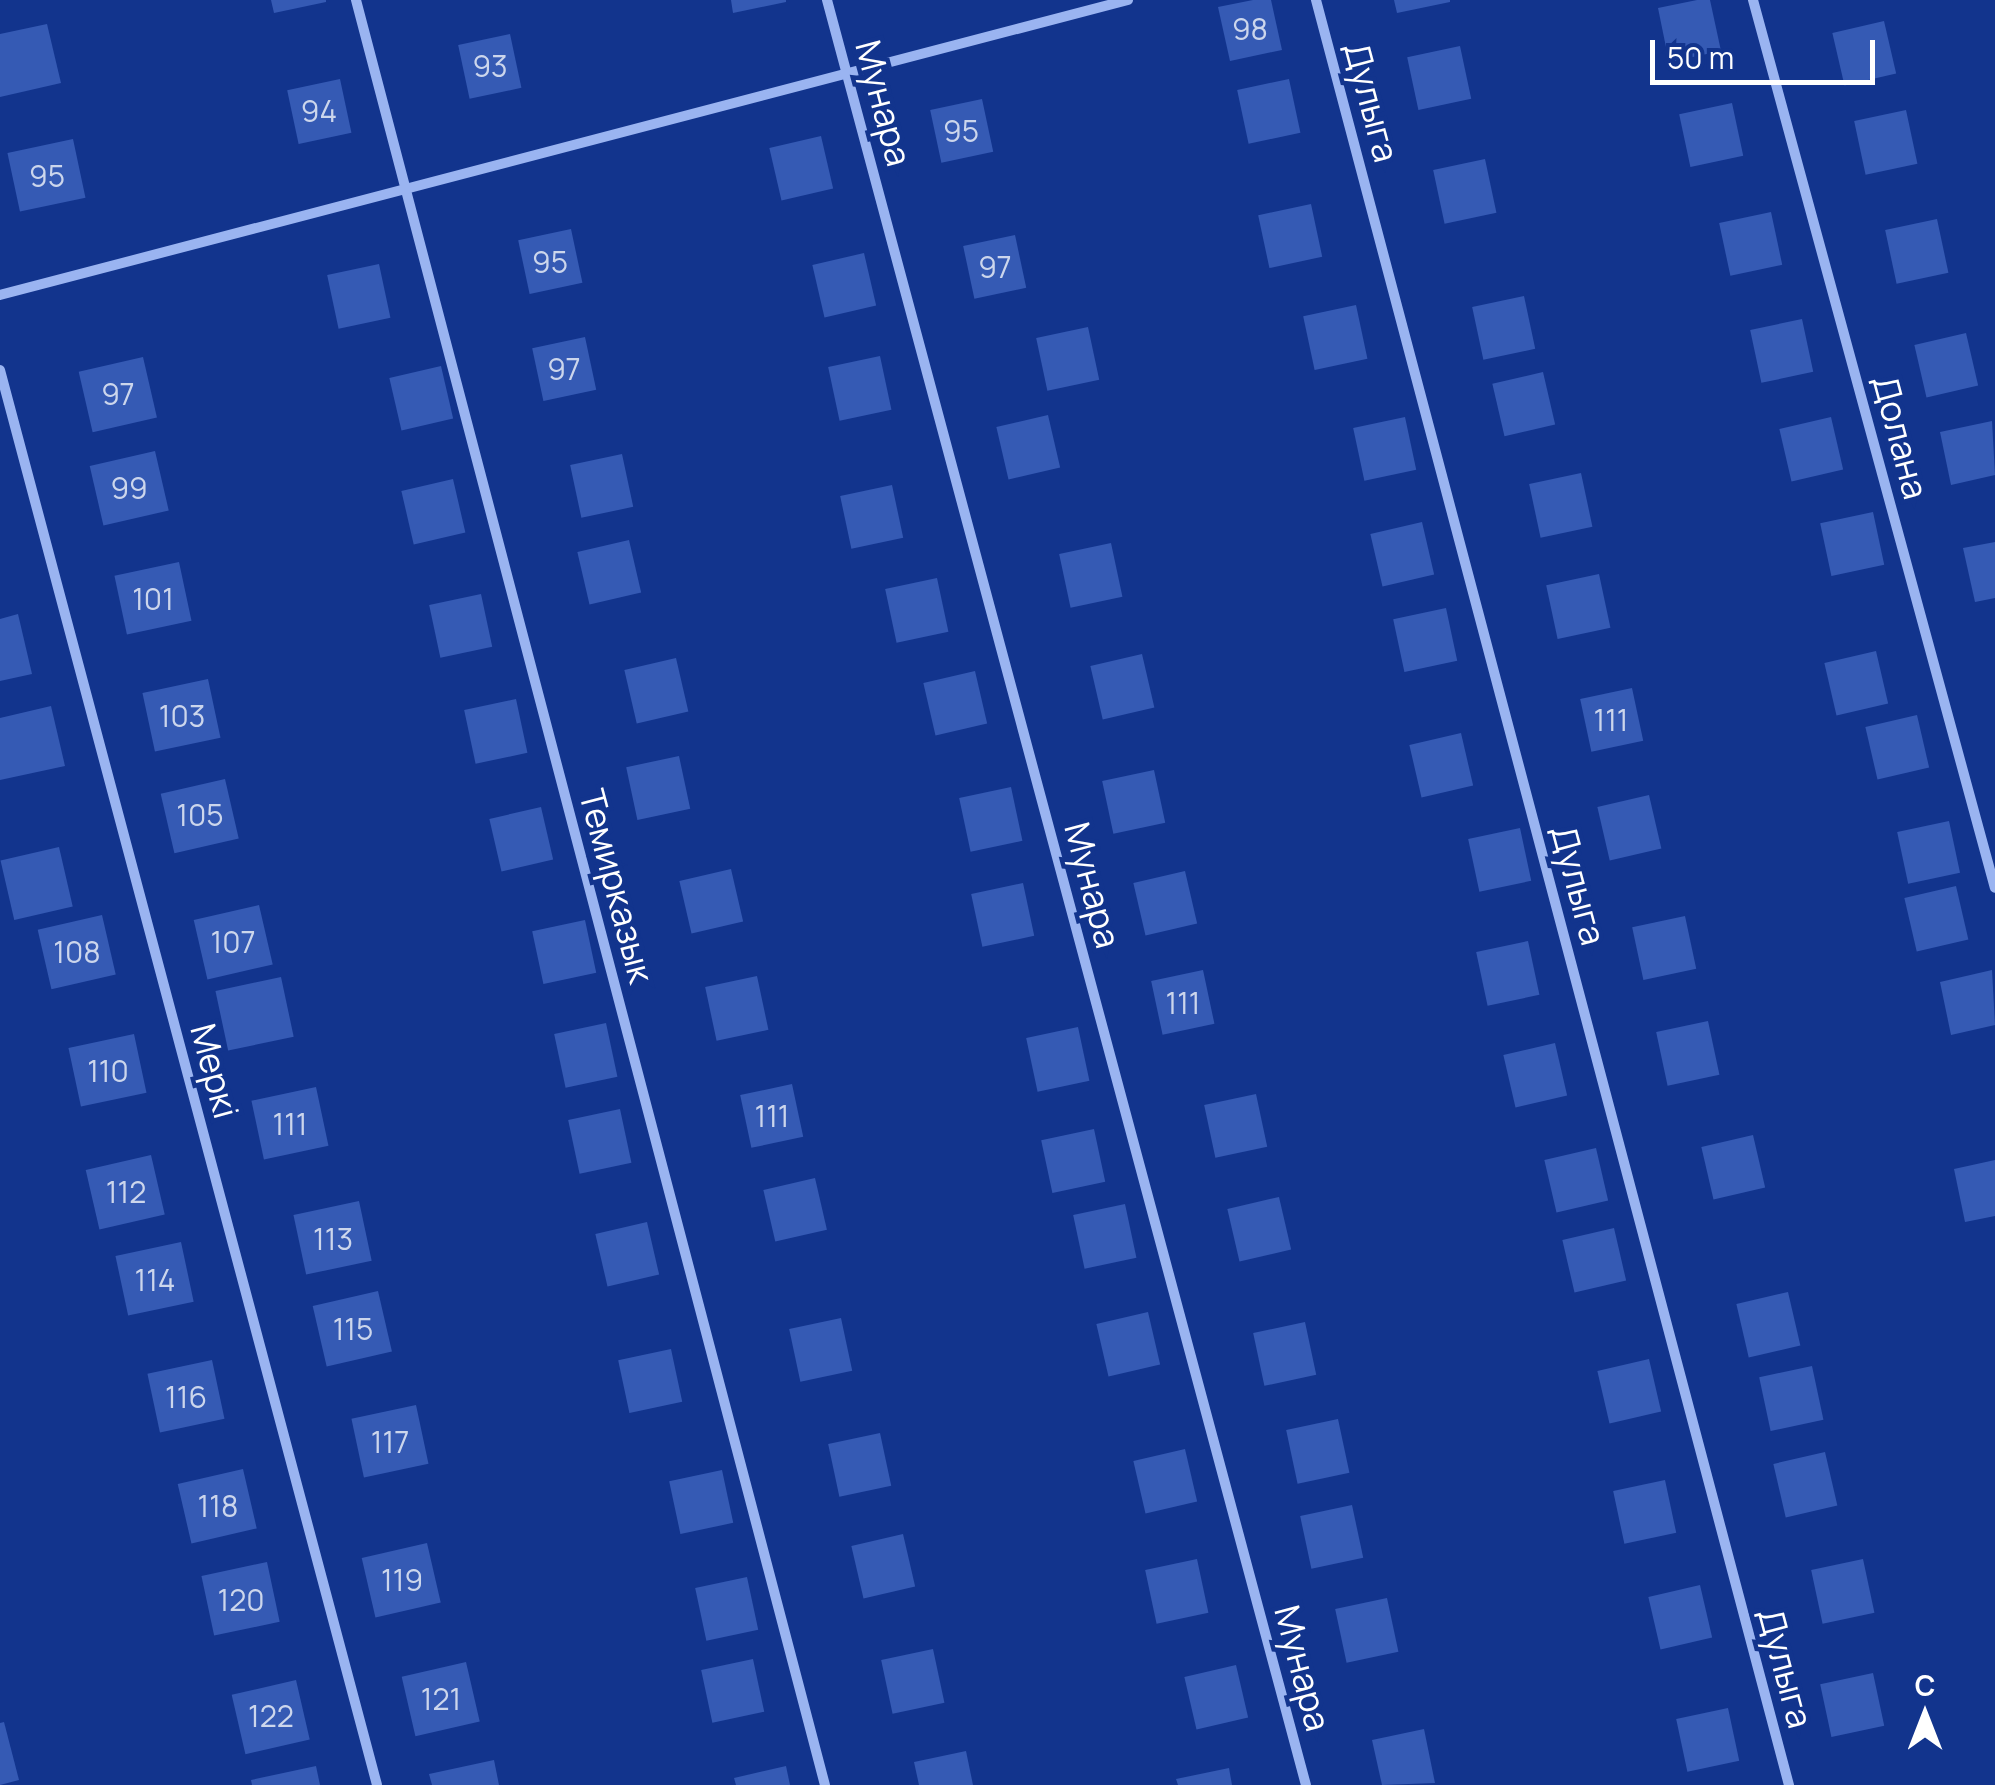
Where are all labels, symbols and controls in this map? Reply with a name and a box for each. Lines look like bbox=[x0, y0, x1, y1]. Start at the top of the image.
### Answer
house number: 98 bbox=[1232, 11, 1268, 47]
scale bar bbox=[1655, 20, 1880, 82]
street label: Мунара bbox=[847, 36, 921, 170]
text: 50 m bbox=[1667, 37, 1734, 78]
street label: Дулыга bbox=[1336, 38, 1408, 166]
house number: 93 bbox=[472, 48, 508, 84]
house number: 94 bbox=[301, 93, 337, 129]
house number: 95 bbox=[943, 113, 979, 149]
house number: 95 bbox=[29, 158, 65, 194]
house number: 95 bbox=[532, 244, 568, 280]
house number: 97 bbox=[978, 249, 1012, 285]
house number: 97 bbox=[547, 351, 581, 387]
street label: Долана bbox=[1864, 371, 1938, 503]
house number: 97 bbox=[101, 376, 135, 412]
house number: 99 bbox=[110, 470, 148, 506]
house number: 101 bbox=[132, 581, 174, 617]
house number: 103 bbox=[159, 698, 205, 734]
house number: 111 bbox=[1593, 702, 1629, 738]
street label: Темирказык bbox=[571, 785, 663, 987]
house number: 105 bbox=[176, 797, 224, 833]
street label: Мунара bbox=[1056, 818, 1130, 952]
street label: Дулыга bbox=[1543, 821, 1615, 949]
house number: 107 bbox=[210, 924, 256, 960]
house number: 108 bbox=[53, 934, 101, 970]
house number: 111 bbox=[1165, 985, 1201, 1021]
street label: Меркі bbox=[182, 1019, 248, 1123]
house number: 110 bbox=[87, 1053, 129, 1089]
house number: 111 bbox=[754, 1098, 790, 1134]
house number: 111 bbox=[272, 1106, 308, 1142]
house number: 112 bbox=[106, 1174, 146, 1210]
house number: 113 bbox=[313, 1221, 353, 1257]
house number: 114 bbox=[134, 1262, 176, 1298]
house number: 115 bbox=[333, 1311, 373, 1347]
house number: 116 bbox=[165, 1379, 207, 1415]
house number: 117 bbox=[371, 1424, 409, 1460]
house number: 118 bbox=[198, 1488, 238, 1524]
house number: 119 bbox=[381, 1562, 423, 1598]
house number: 120 bbox=[217, 1582, 265, 1618]
street label: Мунара bbox=[1266, 1601, 1340, 1735]
street label: Дулыга bbox=[1750, 1604, 1822, 1732]
north arrow bbox=[1875, 1665, 1975, 1765]
text: С bbox=[1915, 1666, 1935, 1704]
house number: 121 bbox=[421, 1681, 461, 1717]
house number: 122 bbox=[248, 1698, 294, 1734]

